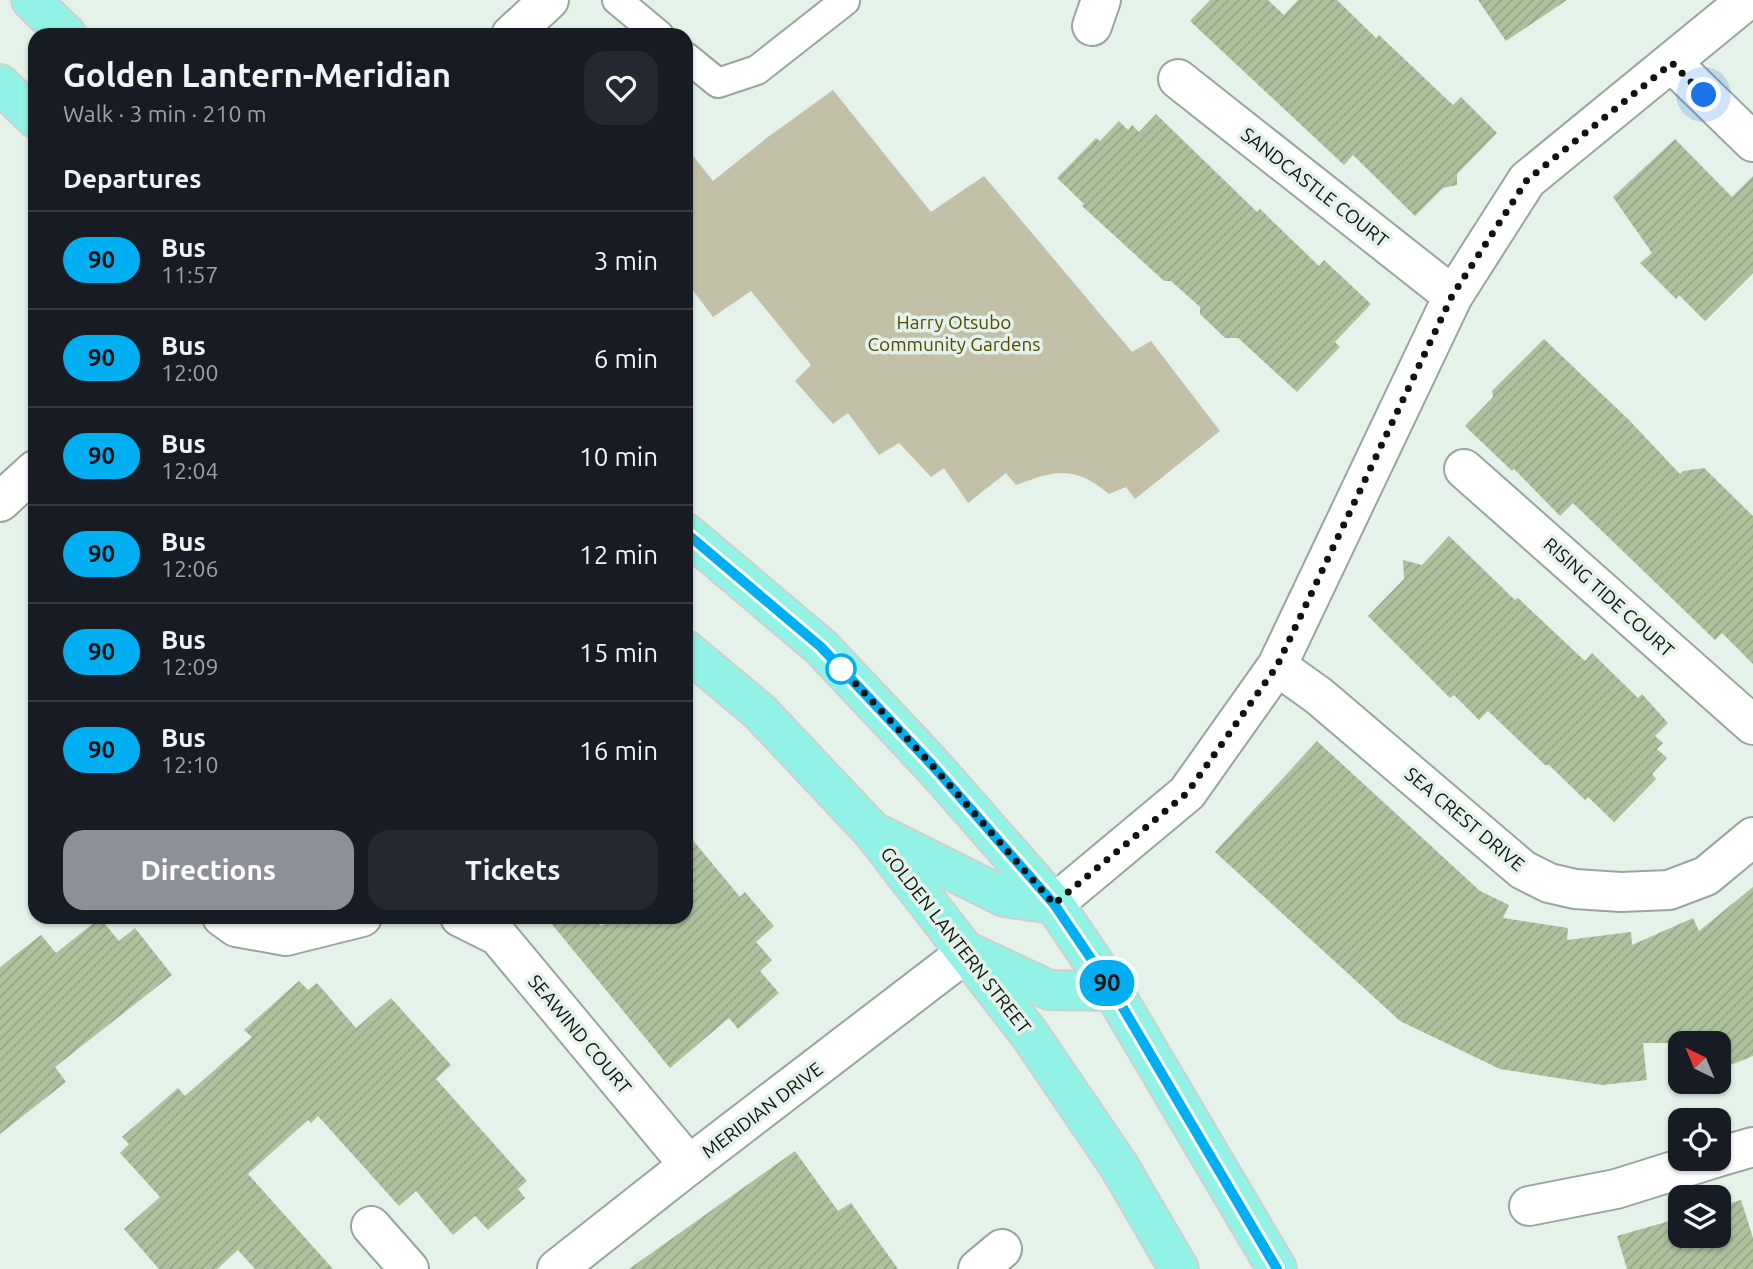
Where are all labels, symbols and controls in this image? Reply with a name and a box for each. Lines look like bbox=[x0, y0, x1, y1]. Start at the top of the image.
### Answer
button: heart bbox=[584, 51, 658, 125]
text: Golden Lantern-Meridian bbox=[63, 56, 451, 93]
your location bbox=[1686, 77, 1721, 112]
text: Walk · 3 min · 210 m bbox=[63, 101, 267, 126]
street label: SANDCASTLE COURT bbox=[1237, 123, 1393, 252]
text: Departures bbox=[63, 164, 201, 193]
text: Bus bbox=[161, 233, 206, 262]
text: 90 bbox=[88, 246, 115, 273]
text: 3 min bbox=[594, 246, 658, 275]
text: 11:57 bbox=[161, 262, 219, 287]
park label: Harry Otsubo Community Gardens bbox=[867, 311, 1041, 355]
text: Bus bbox=[161, 331, 206, 360]
text: 90 bbox=[88, 344, 115, 371]
text: 6 min bbox=[594, 344, 658, 373]
text: 12:00 bbox=[161, 360, 219, 385]
text: Bus bbox=[161, 429, 206, 458]
text: 90 bbox=[88, 442, 115, 469]
text: 10 min bbox=[579, 442, 658, 471]
text: 12:04 bbox=[161, 458, 219, 483]
text: Bus bbox=[161, 527, 206, 556]
street label: RISING TIDE COURT bbox=[1539, 533, 1679, 661]
text: 90 bbox=[88, 540, 115, 567]
text: 12 min bbox=[579, 540, 658, 569]
text: 12:06 bbox=[161, 556, 219, 581]
text: Bus bbox=[161, 625, 206, 654]
text: 90 bbox=[88, 638, 115, 665]
text: 15 min bbox=[579, 638, 658, 667]
text: 12:09 bbox=[161, 654, 219, 679]
unlabelled marker bbox=[826, 654, 856, 684]
text: Bus bbox=[161, 723, 206, 752]
text: 90 bbox=[88, 736, 115, 763]
text: 16 min bbox=[579, 736, 658, 765]
text: 12:10 bbox=[161, 752, 219, 777]
street label: SEA CREST DRIVE bbox=[1401, 763, 1529, 875]
button: Directions bbox=[63, 830, 354, 910]
button: Tickets bbox=[368, 830, 658, 910]
street label: GOLDEN LANTERN STREET bbox=[876, 842, 1036, 1038]
line badge: 90 bbox=[1076, 960, 1138, 1006]
text: 90 bbox=[1093, 969, 1121, 996]
street label: SEAWIND COURT bbox=[524, 970, 636, 1098]
north arrow bbox=[1668, 1031, 1731, 1094]
map controls bbox=[1668, 1031, 1731, 1248]
street label: MERIDIAN DRIVE bbox=[697, 1057, 827, 1163]
button: locate bbox=[1668, 1108, 1731, 1171]
button: layers bbox=[1668, 1185, 1731, 1248]

